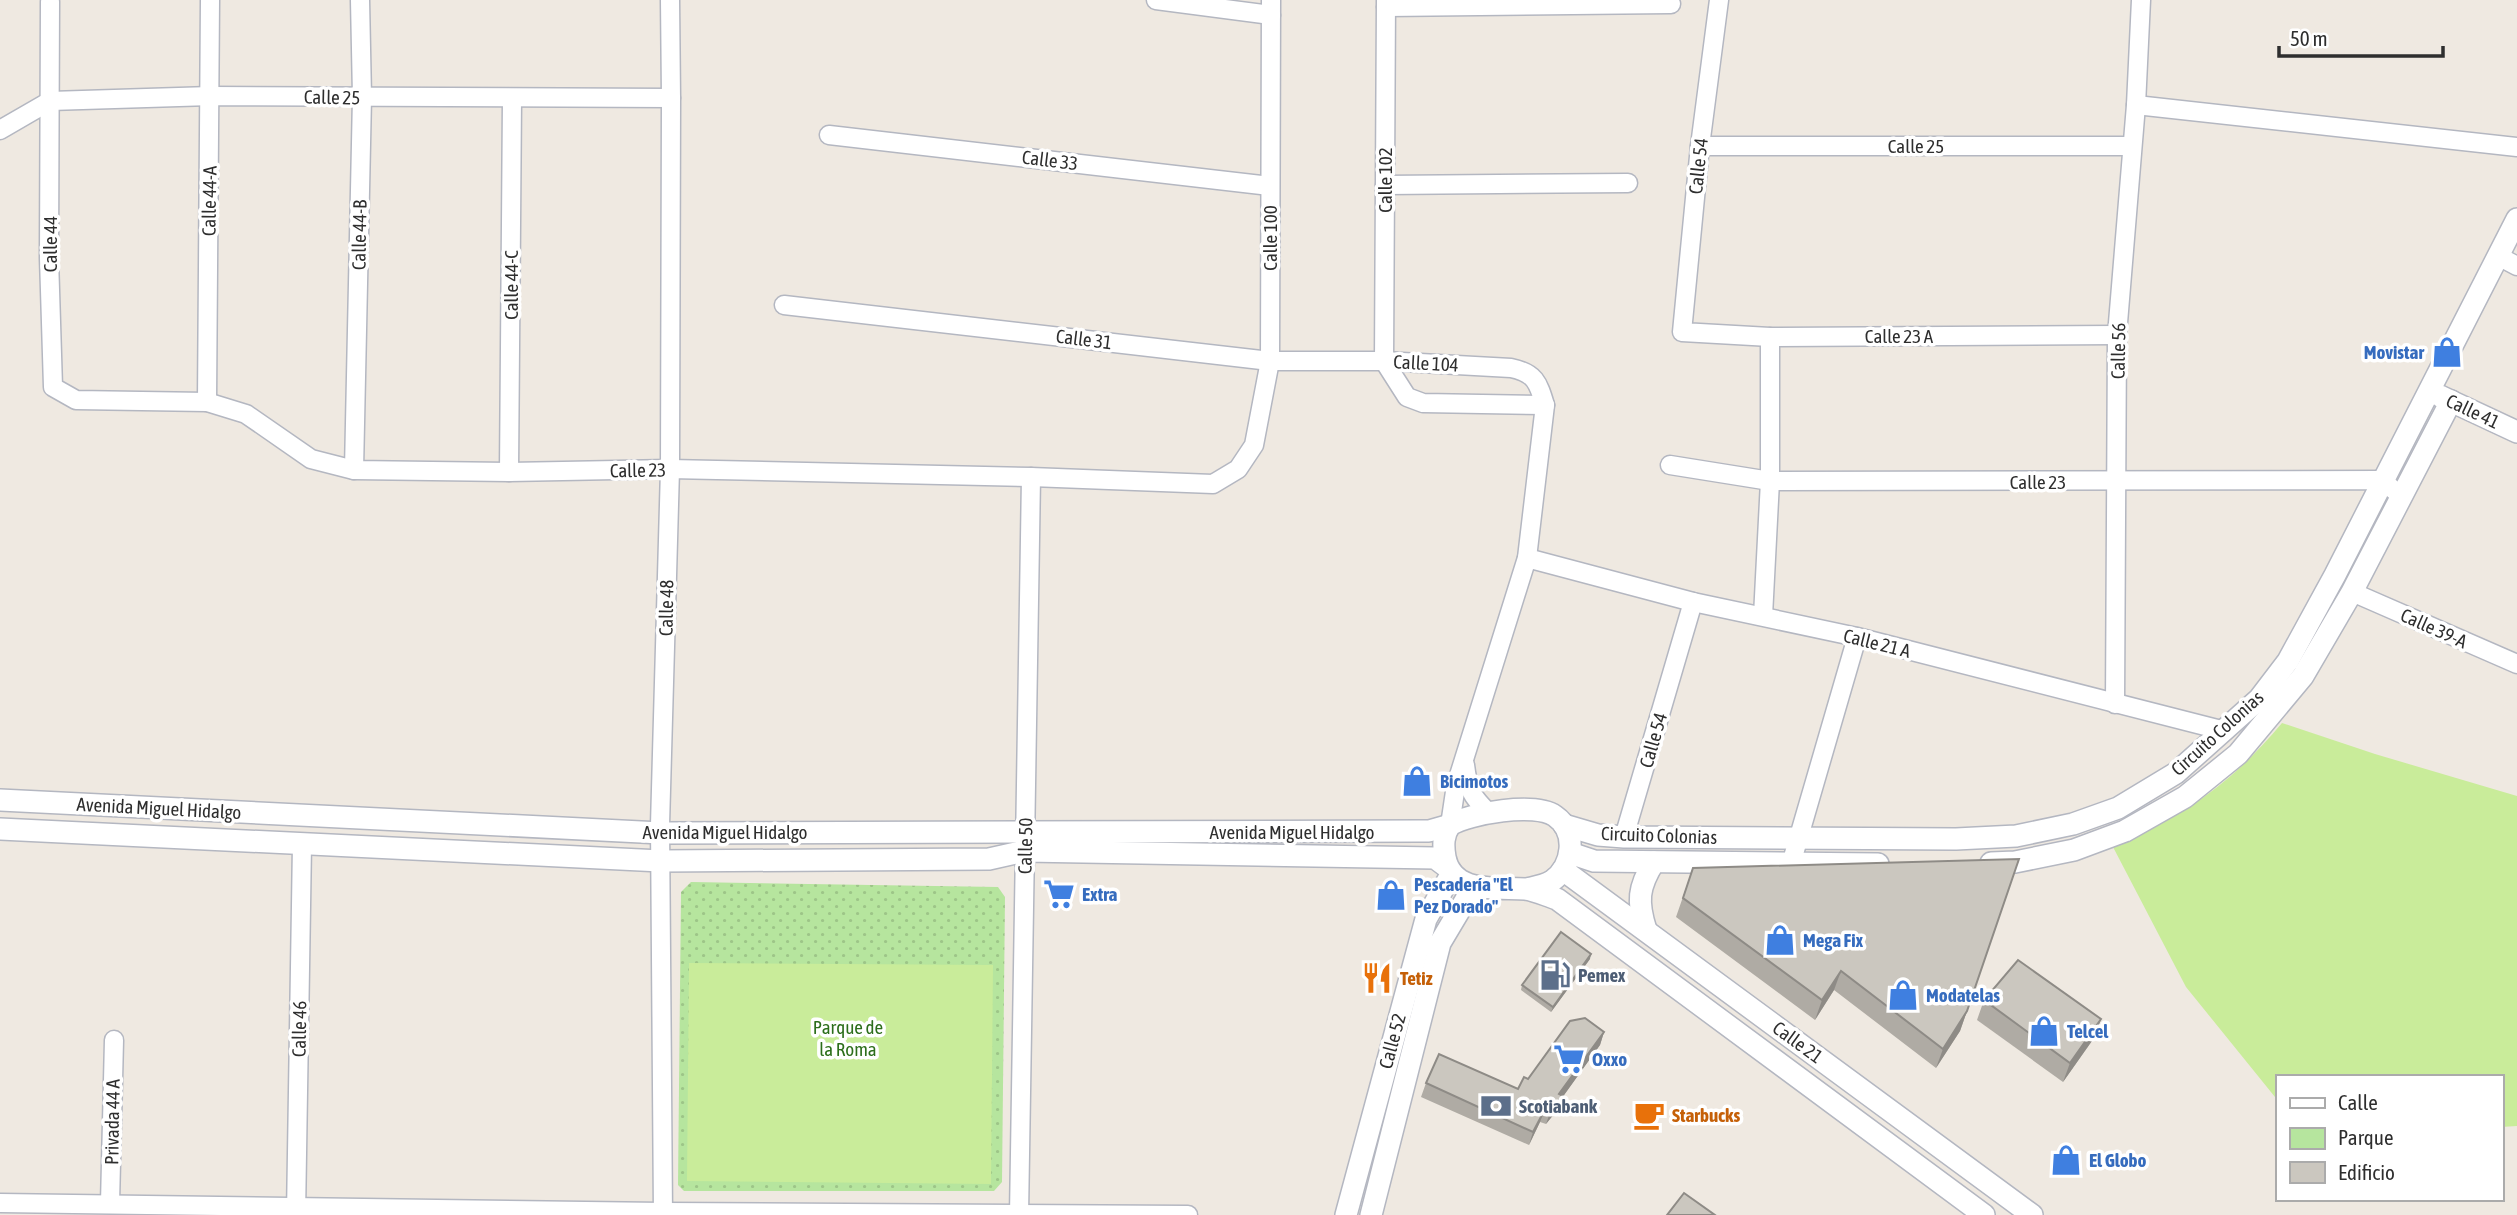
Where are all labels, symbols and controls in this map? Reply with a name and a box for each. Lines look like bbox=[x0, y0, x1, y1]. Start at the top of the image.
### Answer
scale bar bbox=[2279, 14, 2444, 58]
text: 50 m bbox=[2290, 26, 2328, 50]
street label: Calle 25 bbox=[304, 86, 360, 108]
street label: Calle 25 bbox=[1888, 135, 1944, 157]
street label: Calle 54 bbox=[1684, 137, 1712, 195]
street label: Calle 33 bbox=[1021, 146, 1079, 174]
street label: Calle 102 bbox=[1374, 147, 1396, 213]
street label: Calle 44-A bbox=[197, 165, 221, 236]
street label: Calle 44-B bbox=[347, 200, 371, 270]
street label: Calle 100 bbox=[1259, 205, 1281, 271]
street label: Calle 44 bbox=[39, 216, 61, 272]
street label: Calle 44-C bbox=[500, 250, 522, 320]
street label: Calle 56 bbox=[2107, 323, 2129, 379]
street label: Calle 31 bbox=[1055, 325, 1113, 353]
street label: Calle 23 A bbox=[1865, 325, 1934, 347]
shop icon: Movistar bbox=[2430, 335, 2464, 369]
place label: Movistar bbox=[2364, 341, 2424, 363]
street label: Calle 104 bbox=[1393, 350, 1459, 376]
street label: Calle 41 bbox=[2443, 389, 2503, 433]
street label: Calle 23 bbox=[610, 459, 666, 481]
street label: Calle 23 bbox=[2010, 471, 2066, 493]
street label: Calle 48 bbox=[655, 580, 677, 636]
street label: Calle 39-A bbox=[2397, 604, 2471, 653]
street label: Calle 21 A bbox=[1841, 624, 1913, 662]
street label: Circuito Colonias bbox=[2166, 686, 2268, 780]
street label: Calle 54 bbox=[1635, 710, 1671, 770]
shop icon: Bicimotos bbox=[1400, 764, 1434, 798]
place label: Bicimotos bbox=[1440, 770, 1509, 792]
street label: Avenida Miguel Hidalgo bbox=[76, 793, 242, 823]
street label: Calle 50 bbox=[1014, 818, 1036, 874]
street label: Avenida Miguel Hidalgo bbox=[642, 821, 808, 843]
street label: Avenida Miguel Hidalgo bbox=[1209, 821, 1375, 843]
street label: Circuito Colonias bbox=[1600, 822, 1718, 848]
place label: Pescadería "El Pez Dorado" bbox=[1414, 873, 1514, 917]
supermarket icon: Extra bbox=[1042, 877, 1076, 911]
shop icon: Pescadería "El Pez Dorado" bbox=[1374, 878, 1408, 912]
place label: Extra bbox=[1082, 883, 1117, 905]
shop icon: Mega Fix bbox=[1763, 923, 1797, 957]
place label: Mega Fix bbox=[1803, 929, 1864, 951]
fuel station icon: Pemex bbox=[1538, 958, 1572, 992]
restaurant icon: Tetiz bbox=[1360, 961, 1394, 995]
place label: Pemex bbox=[1578, 964, 1626, 986]
place label: Tetiz bbox=[1400, 967, 1433, 989]
shop icon: Modatelas bbox=[1886, 978, 1920, 1012]
place label: Modatelas bbox=[1926, 984, 2000, 1006]
street label: Calle 46 bbox=[288, 1001, 310, 1057]
street label: Calle 52 bbox=[1374, 1011, 1410, 1071]
shop icon: Telcel bbox=[2027, 1014, 2061, 1048]
park label: Parque de la Roma bbox=[813, 1016, 883, 1060]
street label: Calle 21 bbox=[1769, 1017, 1827, 1067]
place label: Telcel bbox=[2067, 1020, 2109, 1042]
supermarket icon: Oxxo bbox=[1552, 1042, 1586, 1076]
place label: Oxxo bbox=[1592, 1048, 1627, 1070]
legend bbox=[2276, 1075, 2503, 1201]
street label: Privada 44 A bbox=[100, 1078, 124, 1165]
bank icon: Scotiabank bbox=[1479, 1089, 1513, 1123]
text: Calle bbox=[2338, 1090, 2378, 1114]
place label: Scotiabank bbox=[1519, 1095, 1598, 1117]
cafe icon: Starbucks bbox=[1632, 1098, 1666, 1132]
place label: Starbucks bbox=[1672, 1104, 1740, 1126]
text: Parque bbox=[2338, 1125, 2393, 1149]
shop icon: El Globo bbox=[2049, 1143, 2083, 1177]
place label: El Globo bbox=[2089, 1149, 2147, 1171]
text: Edificio bbox=[2338, 1160, 2395, 1184]

